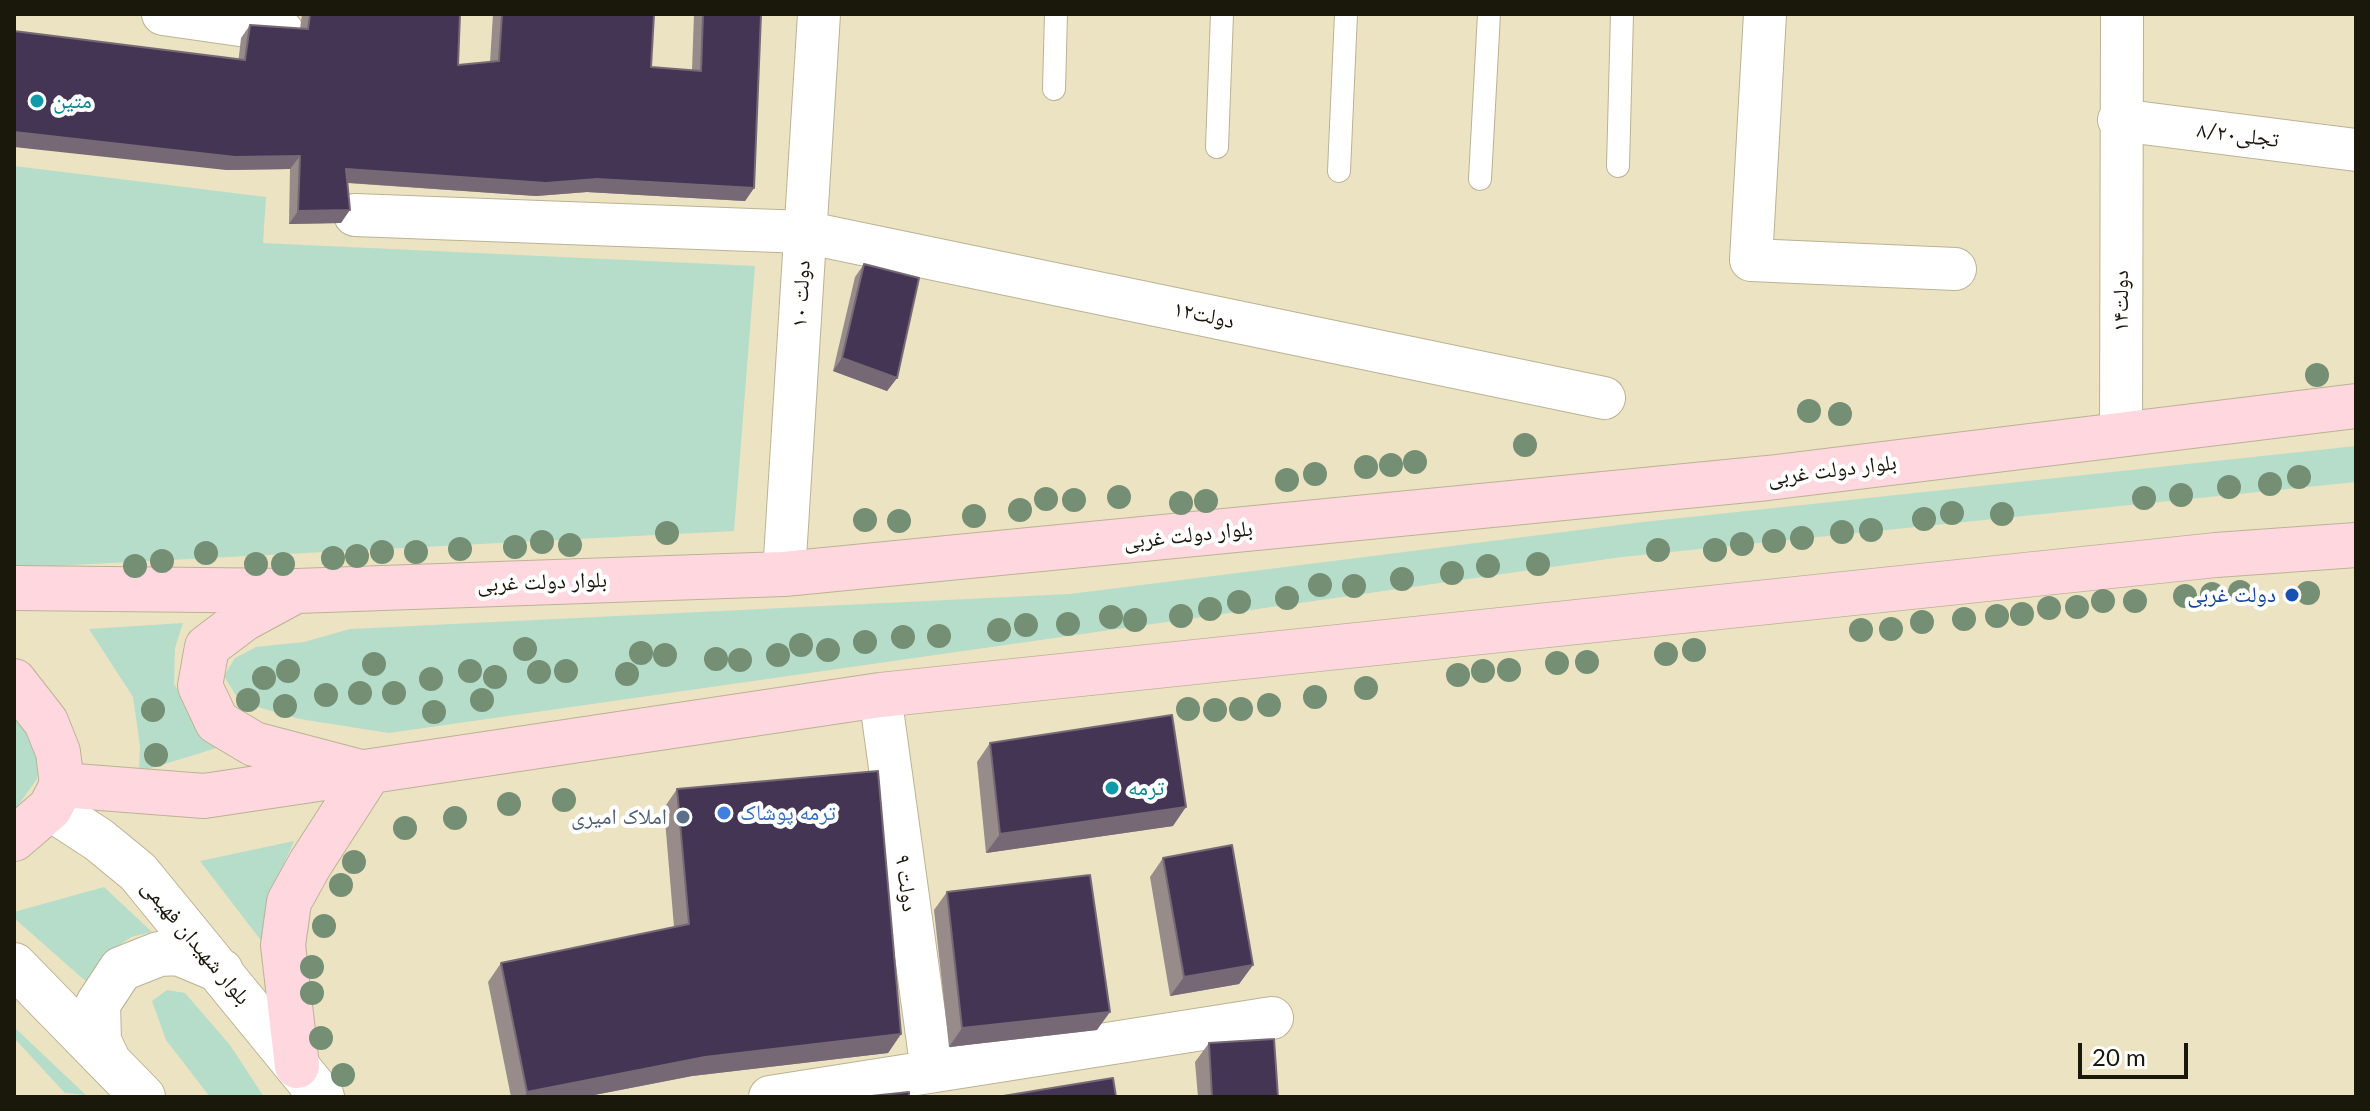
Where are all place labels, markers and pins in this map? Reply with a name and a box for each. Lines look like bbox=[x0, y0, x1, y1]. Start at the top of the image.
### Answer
place label: متین bbox=[53, 88, 92, 114]
marker: متین bbox=[28, 92, 46, 110]
place label: دولت غربی bbox=[2187, 582, 2276, 608]
marker: دولت غربی bbox=[2283, 586, 2301, 604]
place label: ترمه bbox=[1128, 775, 1164, 801]
marker: ترمه bbox=[1103, 779, 1121, 797]
place label: ترمه پوشاک bbox=[740, 800, 836, 826]
place label: املاک امیری bbox=[571, 804, 667, 830]
marker: ترمه پوشاک bbox=[715, 804, 733, 822]
marker: املاک امیری bbox=[674, 808, 692, 826]

